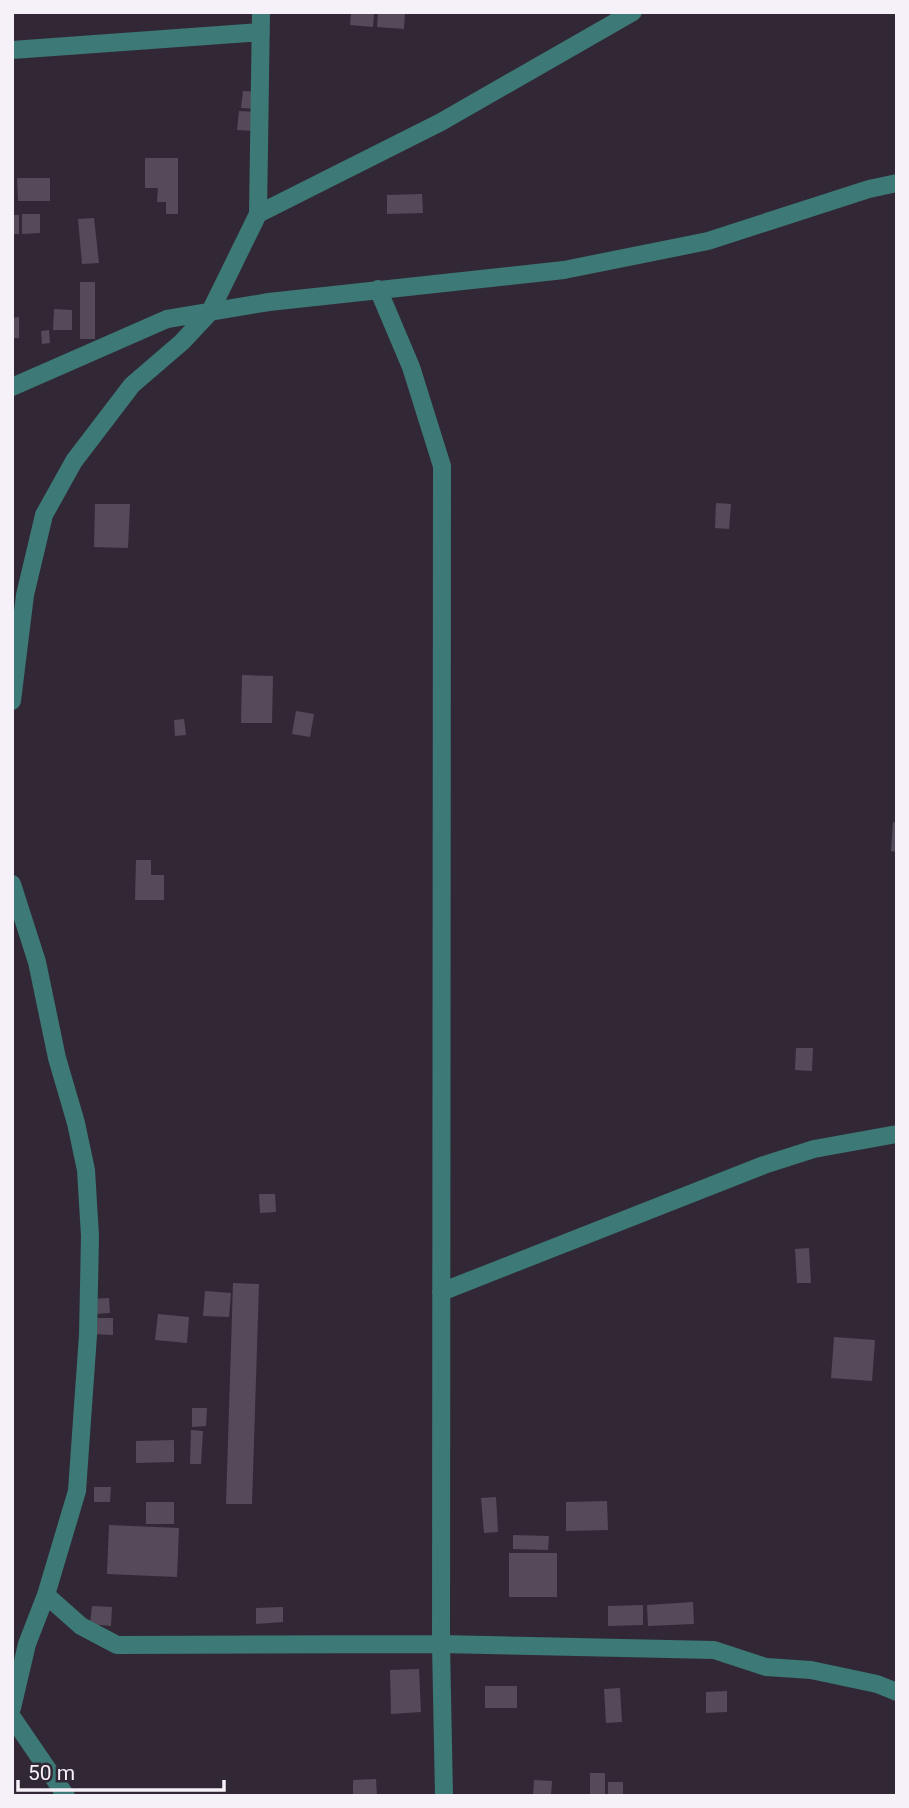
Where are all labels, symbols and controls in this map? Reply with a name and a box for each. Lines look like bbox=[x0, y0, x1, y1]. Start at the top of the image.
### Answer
scale bar bbox=[18, 1748, 224, 1792]
text: 50 m bbox=[28, 1761, 75, 1785]

